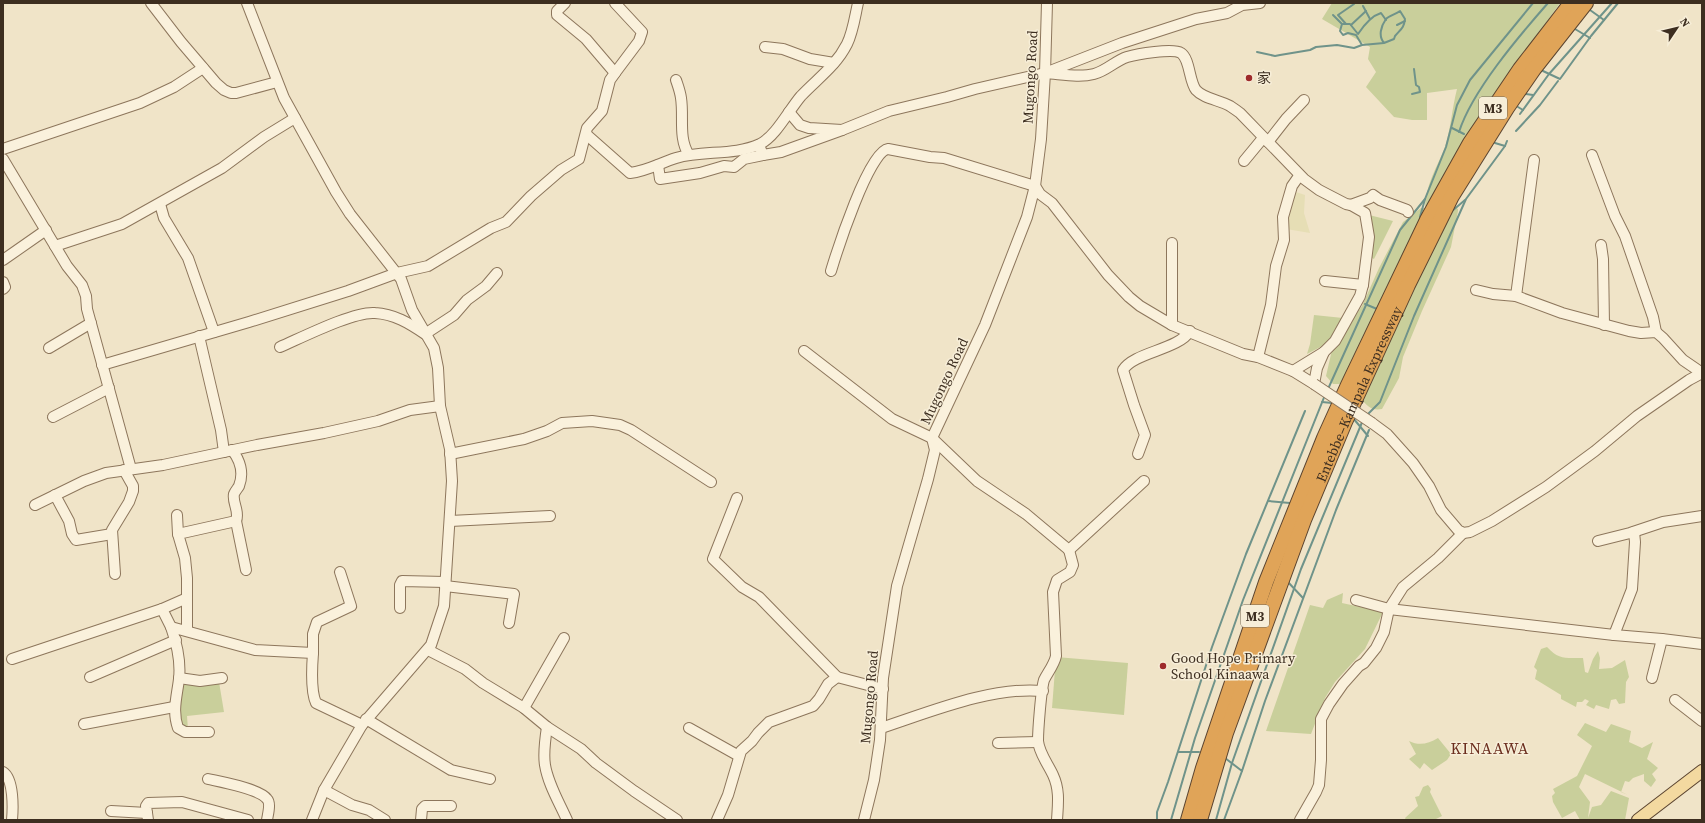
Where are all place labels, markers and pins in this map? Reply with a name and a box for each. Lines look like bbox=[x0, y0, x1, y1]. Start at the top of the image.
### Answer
place label: 家 bbox=[1257, 68, 1271, 88]
marker: 家 bbox=[1244, 73, 1254, 83]
place label: Good Hope Primary School Kinaawa bbox=[1171, 648, 1296, 684]
marker: Good Hope Primary School Kinaawa bbox=[1158, 661, 1168, 671]

